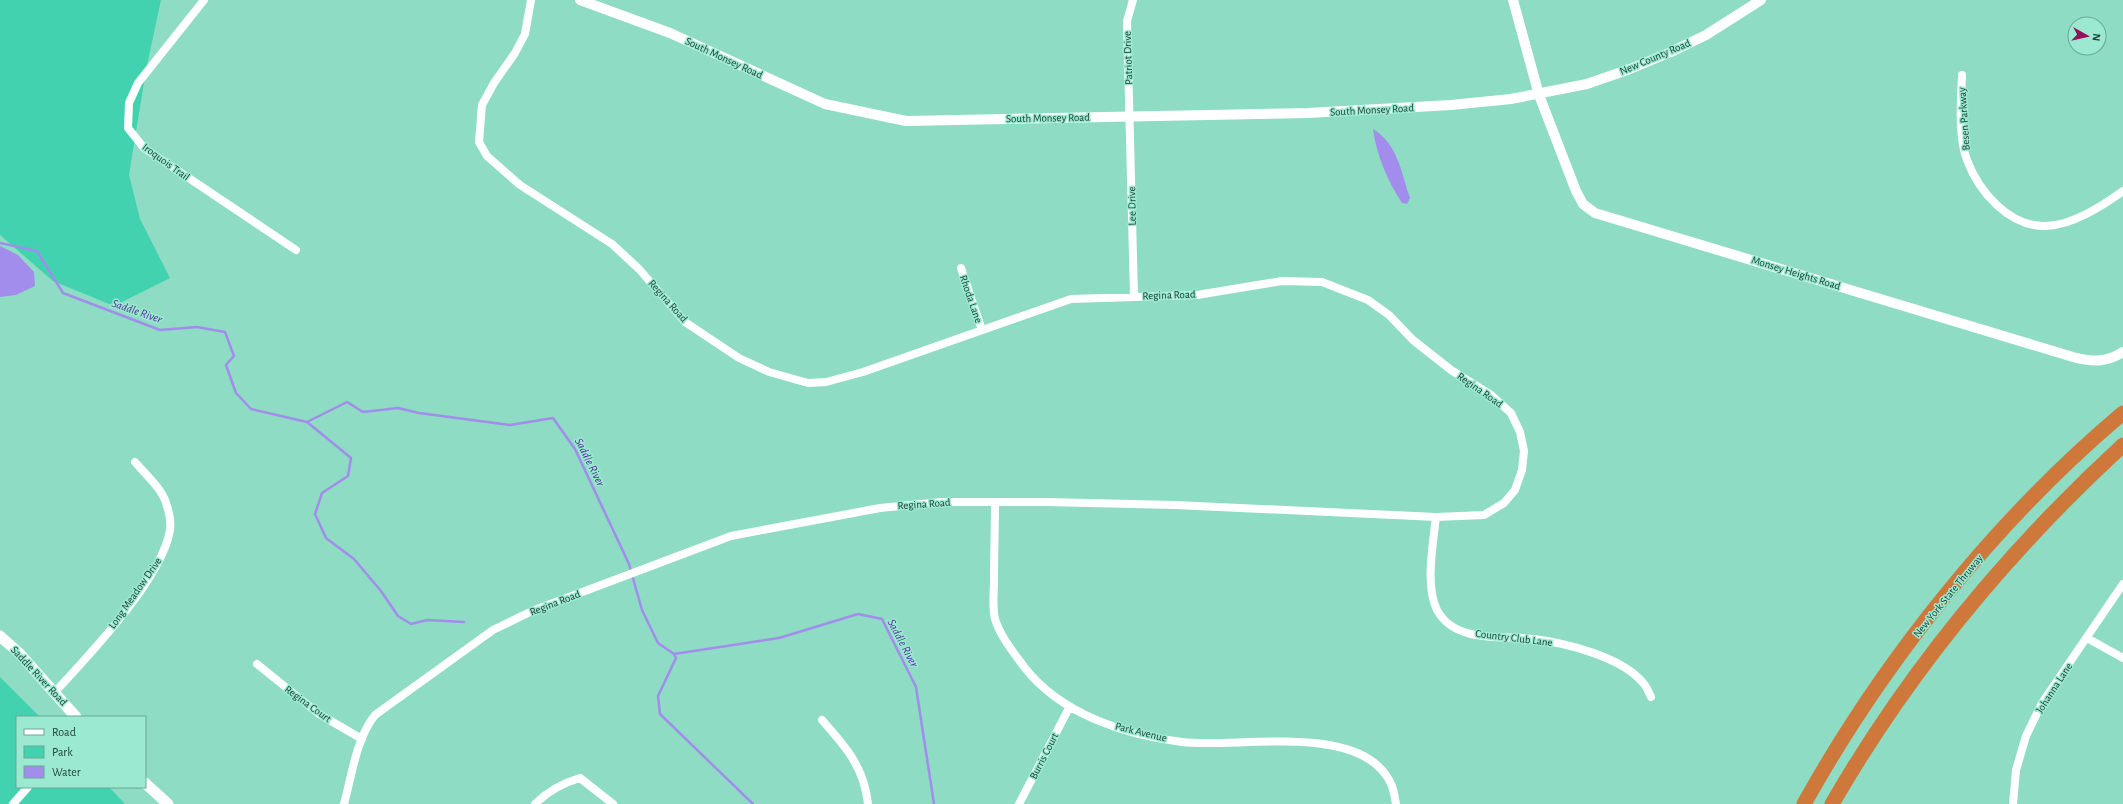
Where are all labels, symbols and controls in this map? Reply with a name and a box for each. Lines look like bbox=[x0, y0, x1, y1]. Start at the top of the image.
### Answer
north arrow bbox=[2067, 16, 2107, 56]
street label: Patriot Drive bbox=[1122, 31, 1134, 85]
text: N bbox=[2090, 33, 2102, 42]
street label: South Monsey Road bbox=[684, 35, 765, 81]
street label: New County Road bbox=[1618, 37, 1692, 77]
street label: Besen Parkway bbox=[1956, 87, 1972, 151]
street label: South Monsey Road bbox=[1330, 102, 1415, 118]
street label: South Monsey Road bbox=[1006, 112, 1090, 124]
street label: Iroquois Trail bbox=[140, 141, 192, 183]
street label: Lee Drive bbox=[1126, 186, 1138, 226]
street label: Monsey Heights Road bbox=[1750, 254, 1842, 292]
street label: Rhoda Lane bbox=[958, 274, 984, 324]
street label: Regina Road bbox=[646, 278, 690, 325]
street label: Regina Road bbox=[1142, 289, 1196, 301]
water label: Saddle River bbox=[110, 297, 165, 326]
street label: Regina Road bbox=[1455, 370, 1505, 410]
water label: Saddle River bbox=[573, 436, 608, 489]
street label: Regina Road bbox=[897, 497, 951, 511]
street label: New York State Thruway bbox=[1911, 552, 1985, 640]
street label: Long Meadow Drive bbox=[106, 555, 164, 631]
street label: Regina Road bbox=[528, 588, 582, 618]
water label: Saddle River bbox=[885, 617, 921, 670]
street label: Country Club Lane bbox=[1475, 628, 1553, 648]
street label: Saddle River Road bbox=[9, 644, 69, 708]
street label: Johanna Lane bbox=[2034, 661, 2074, 715]
street label: Regina Court bbox=[283, 683, 334, 725]
legend bbox=[16, 716, 146, 788]
street label: Park Avenue bbox=[1114, 720, 1168, 744]
text: Road bbox=[52, 726, 76, 738]
street label: Burris Court bbox=[1028, 731, 1061, 781]
text: Park bbox=[52, 746, 73, 758]
text: Water bbox=[52, 766, 81, 778]

